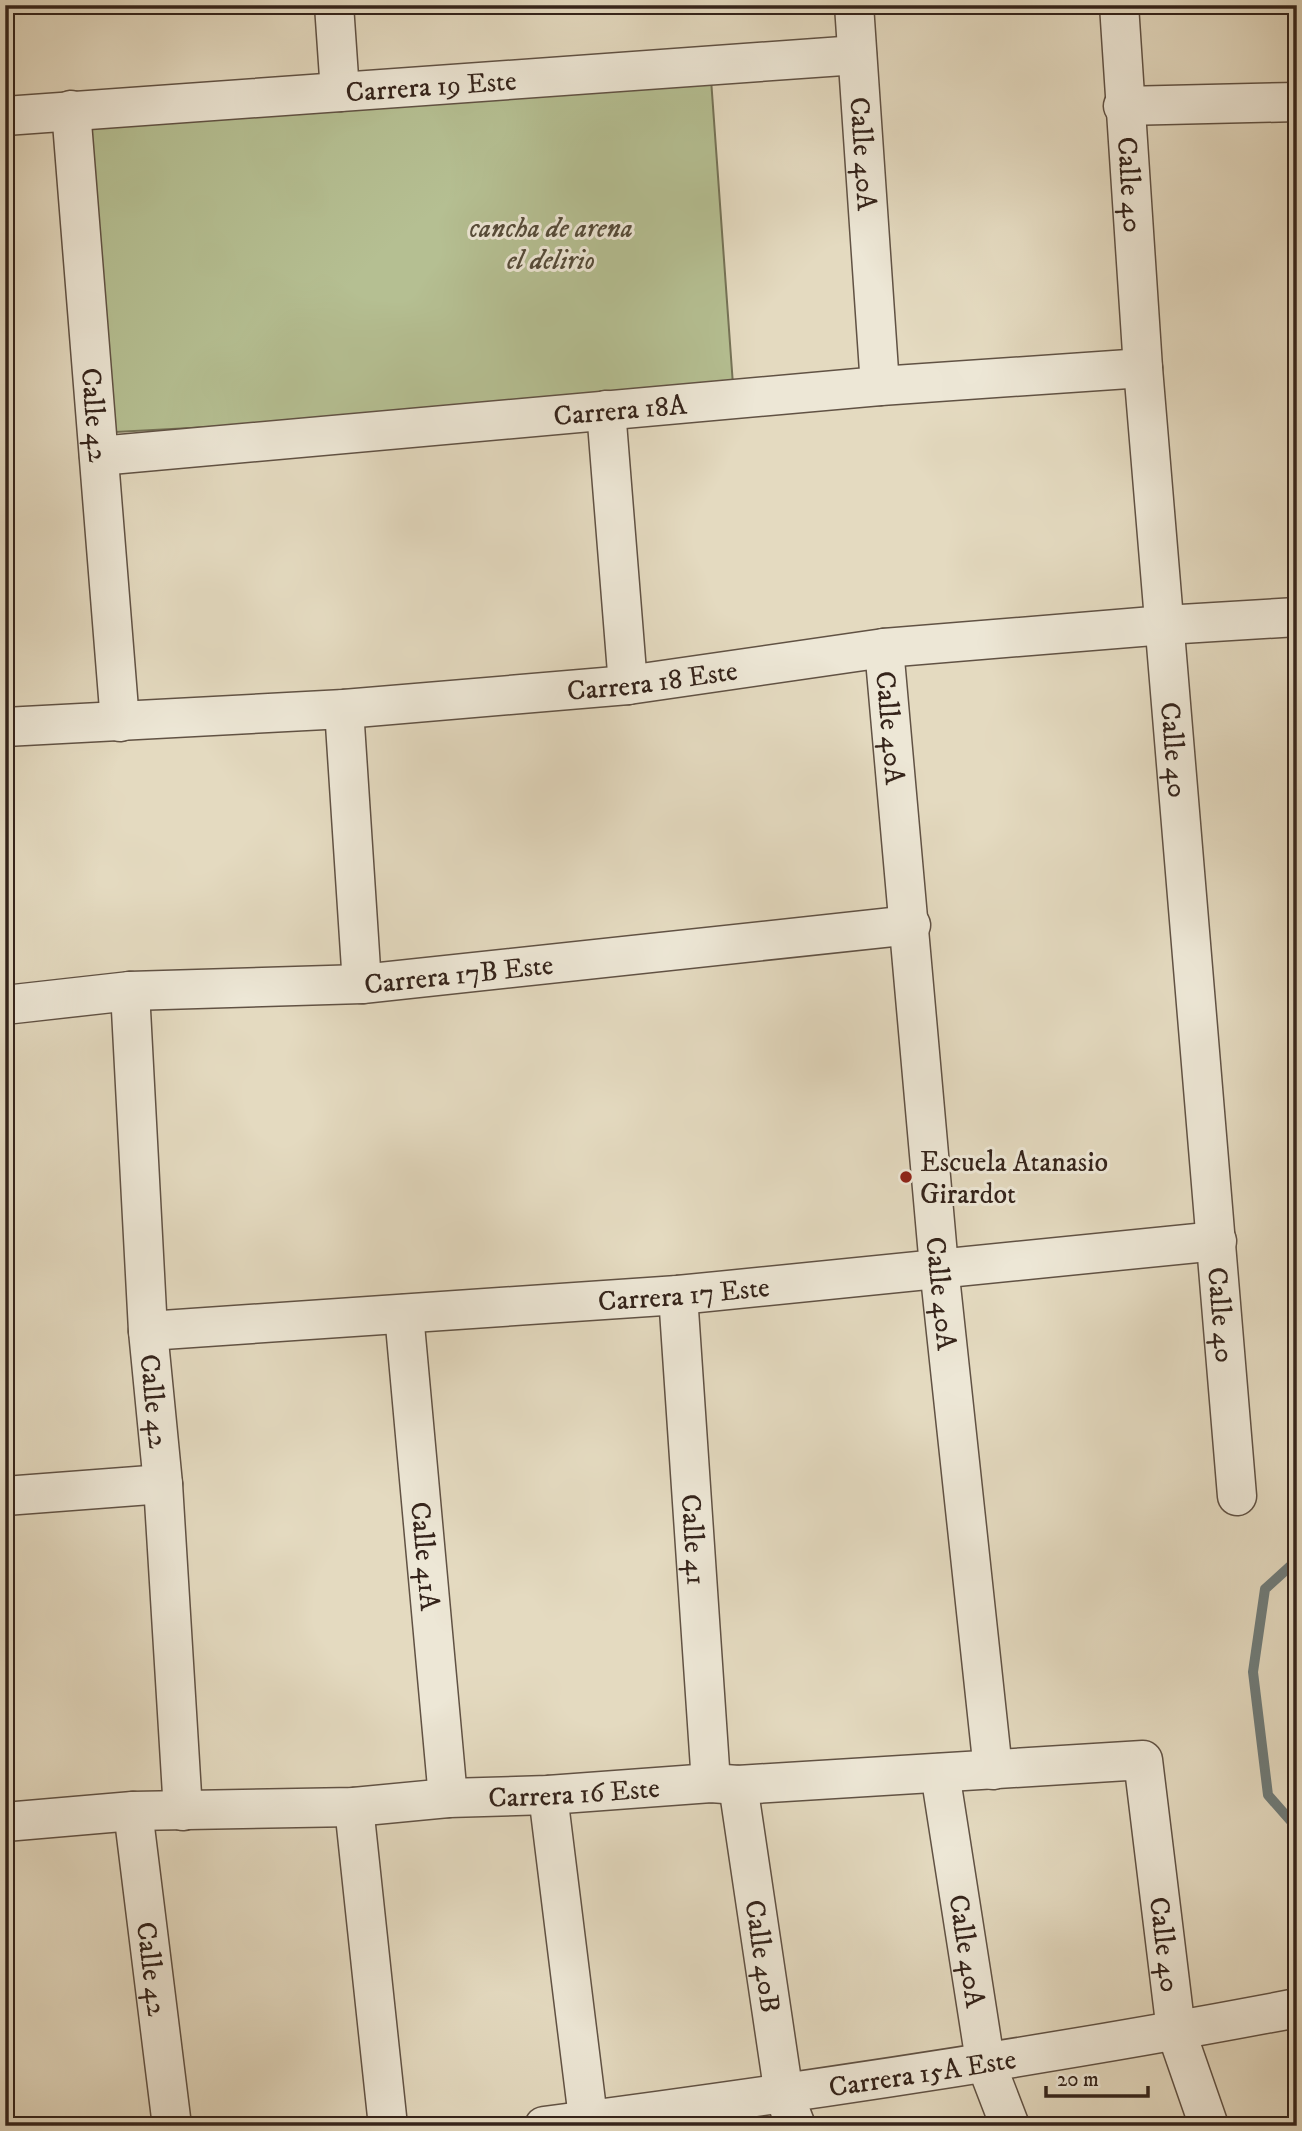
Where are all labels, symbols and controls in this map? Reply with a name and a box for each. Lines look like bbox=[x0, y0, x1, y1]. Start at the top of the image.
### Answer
street label: Carrera 19 Este bbox=[344, 63, 518, 111]
street label: Calle 40A bbox=[841, 96, 884, 213]
street label: Calle 40 bbox=[1109, 136, 1150, 234]
park label: cancha de arena el delirio bbox=[469, 211, 633, 278]
street label: Calle 42 bbox=[73, 367, 115, 464]
street label: Carrera 18A bbox=[552, 387, 689, 434]
street label: Carrera 18 Este bbox=[566, 653, 740, 709]
street label: Calle 40A bbox=[867, 670, 912, 787]
street label: Calle 40 bbox=[1152, 701, 1195, 799]
street label: Carrera 17B Este bbox=[362, 948, 555, 1003]
place label: Escuela Atanasio Girardot bbox=[920, 1145, 1108, 1212]
marker: Escuela Atanasio Girardot bbox=[898, 1169, 914, 1185]
street label: Calle 40A bbox=[917, 1235, 964, 1353]
street label: Calle 40 bbox=[1199, 1266, 1242, 1364]
street label: Carrera 17 Este bbox=[597, 1270, 771, 1319]
street label: Calle 42 bbox=[131, 1352, 175, 1450]
street label: Calle 41 bbox=[672, 1493, 714, 1586]
street label: Calle 41A bbox=[402, 1500, 447, 1613]
street label: Carrera 16 Este bbox=[488, 1771, 661, 1816]
street label: Calle 40A bbox=[940, 1892, 993, 2011]
street label: Calle 40 bbox=[1141, 1895, 1187, 1994]
street label: Calle 40B bbox=[736, 1897, 788, 2015]
street label: Calle 42 bbox=[128, 1920, 174, 2018]
street label: Carrera 15A Este bbox=[826, 2042, 1019, 2105]
scale bar bbox=[1046, 2054, 1148, 2098]
text: 20 m bbox=[1057, 2067, 1099, 2093]

